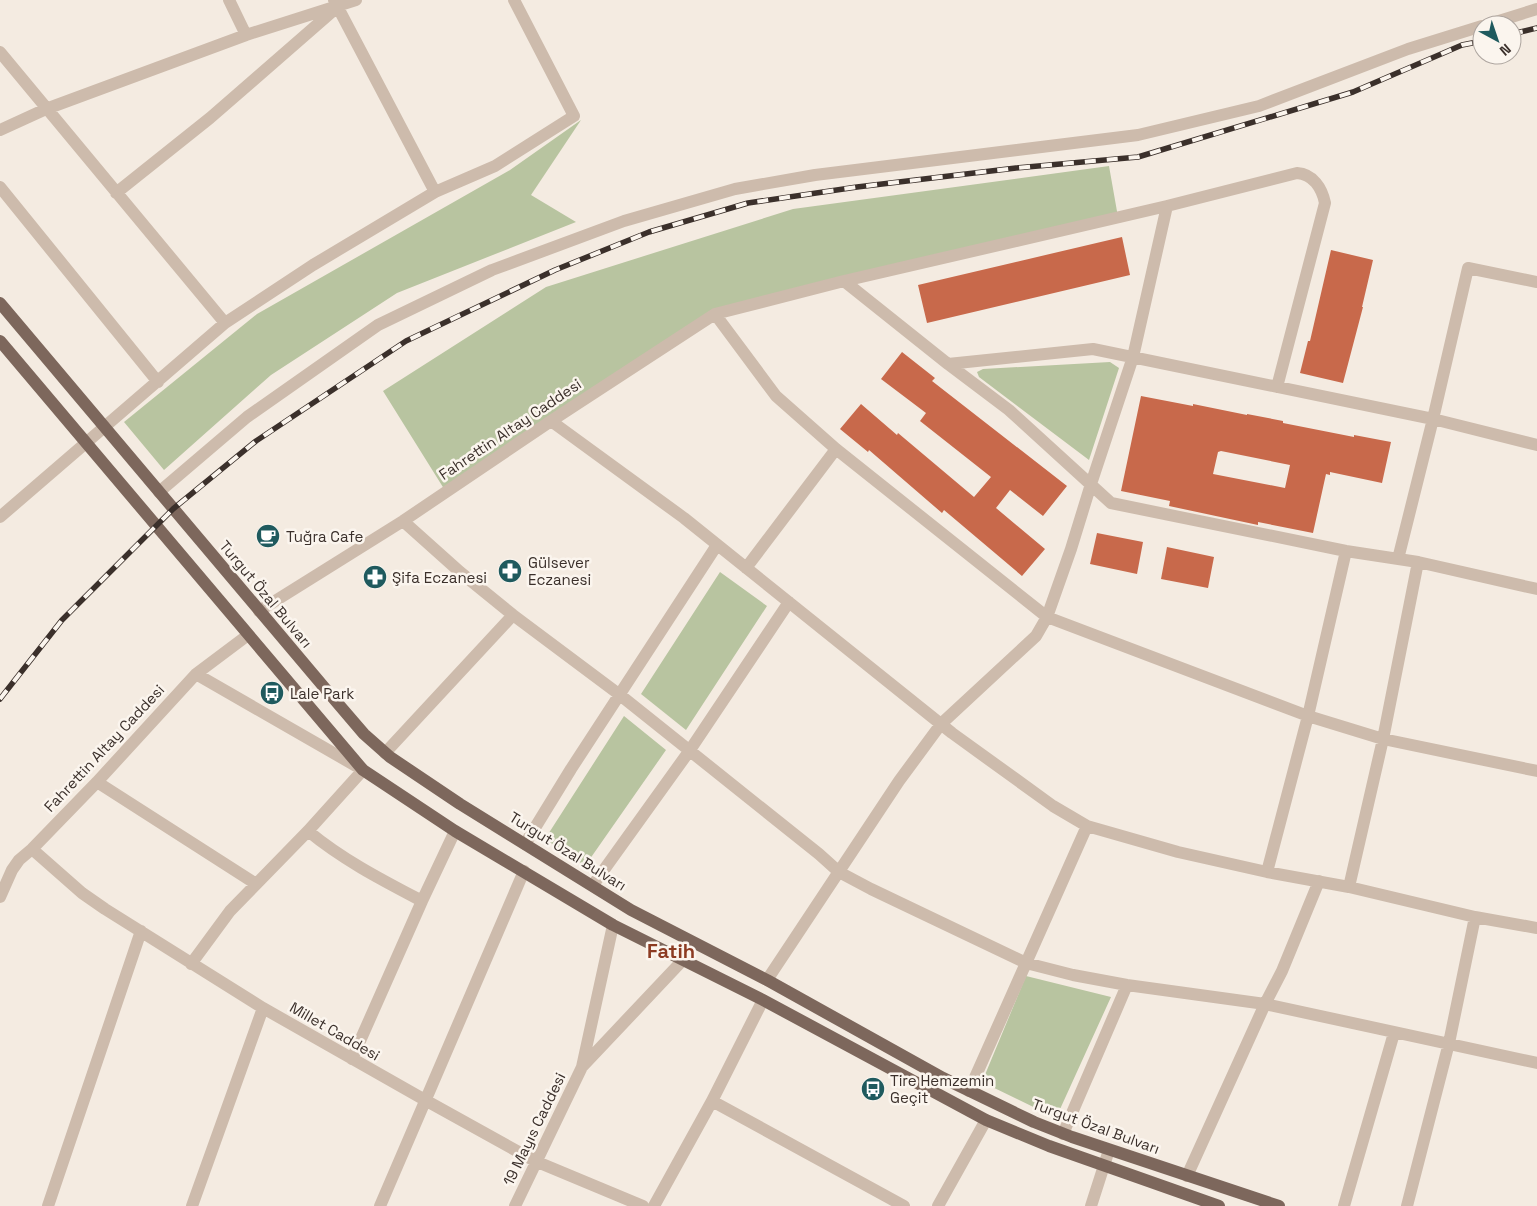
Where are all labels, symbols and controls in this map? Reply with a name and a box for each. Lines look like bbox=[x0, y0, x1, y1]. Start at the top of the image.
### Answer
north arrow bbox=[1472, 15, 1522, 65]
text: N bbox=[1496, 40, 1515, 60]
street label: Fahrettin Altay Caddesi bbox=[435, 374, 585, 484]
cafe icon: Tuğra Cafe bbox=[255, 523, 281, 549]
place label: Tuğra Cafe bbox=[286, 527, 363, 546]
street label: Turgut Özal Bulvarı bbox=[216, 536, 316, 652]
place label: Gülsever Eczanesi bbox=[528, 553, 591, 589]
pharmacy icon: Gülsever Eczanesi bbox=[497, 558, 523, 584]
pharmacy icon: Şifa Eczanesi bbox=[362, 564, 388, 590]
place label: Şifa Eczanesi bbox=[392, 568, 487, 587]
street label: Fahrettin Altay Caddesi bbox=[40, 680, 168, 816]
bus stop icon: Lale Park bbox=[259, 680, 285, 706]
place label: Lale Park bbox=[290, 684, 354, 703]
street label: Turgut Özal Bulvarı bbox=[506, 807, 630, 895]
district label: Fatih bbox=[647, 938, 695, 964]
street label: Millet Caddesi bbox=[286, 997, 384, 1065]
street label: 19 Mayıs Caddesi bbox=[498, 1069, 570, 1189]
place label: Tire Hemzemin Geçit bbox=[890, 1071, 994, 1107]
bus stop icon: Tire Hemzemin Geçit bbox=[860, 1076, 886, 1102]
street label: Turgut Özal Bulvarı bbox=[1030, 1094, 1162, 1158]

